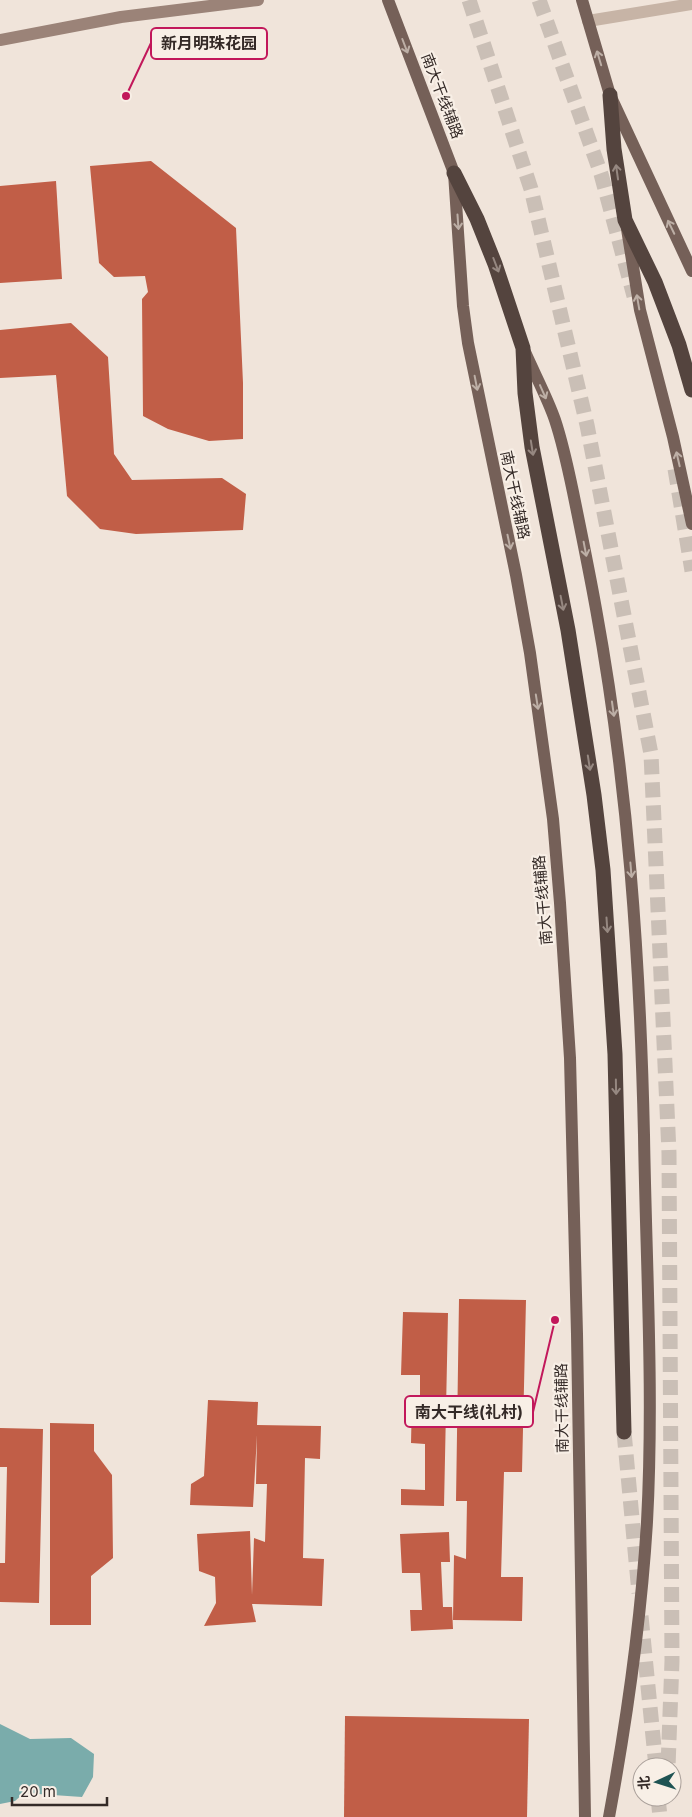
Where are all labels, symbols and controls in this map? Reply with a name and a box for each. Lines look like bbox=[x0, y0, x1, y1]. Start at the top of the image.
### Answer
callout: 新月明珠花园 bbox=[151, 28, 267, 59]
text: 新月明珠花园 bbox=[161, 33, 257, 53]
one-way arrow bbox=[401, 37, 410, 53]
street label: 南大干线辅路 bbox=[417, 50, 467, 141]
one-way arrow bbox=[594, 50, 604, 66]
one-way arrow bbox=[612, 165, 622, 181]
one-way arrow bbox=[453, 213, 462, 229]
one-way arrow bbox=[666, 220, 675, 235]
one-way arrow bbox=[492, 257, 501, 273]
one-way arrow bbox=[633, 294, 643, 310]
one-way arrow bbox=[471, 375, 481, 391]
one-way arrow bbox=[539, 384, 549, 399]
one-way arrow bbox=[527, 440, 537, 456]
street label: 南大干线辅路 bbox=[497, 449, 534, 541]
one-way arrow bbox=[673, 452, 682, 468]
one-way arrow bbox=[505, 534, 514, 550]
one-way arrow bbox=[580, 540, 590, 556]
one-way arrow bbox=[558, 595, 568, 611]
one-way arrow bbox=[533, 694, 543, 710]
one-way arrow bbox=[608, 700, 618, 716]
one-way arrow bbox=[585, 755, 595, 771]
street label: 南大干线辅路 bbox=[529, 854, 556, 946]
one-way arrow bbox=[626, 862, 636, 878]
one-way arrow bbox=[602, 917, 611, 933]
one-way arrow bbox=[611, 1078, 621, 1095]
street label: 南大干线辅路 bbox=[551, 1363, 572, 1453]
callout: 南大干线(礼村) bbox=[405, 1396, 533, 1427]
text: 南大干线(礼村) bbox=[415, 1402, 523, 1422]
north arrow bbox=[632, 1757, 682, 1807]
scale bar bbox=[12, 1774, 108, 1806]
text: 北 bbox=[635, 1775, 653, 1791]
text: 20 m bbox=[20, 1782, 56, 1801]

